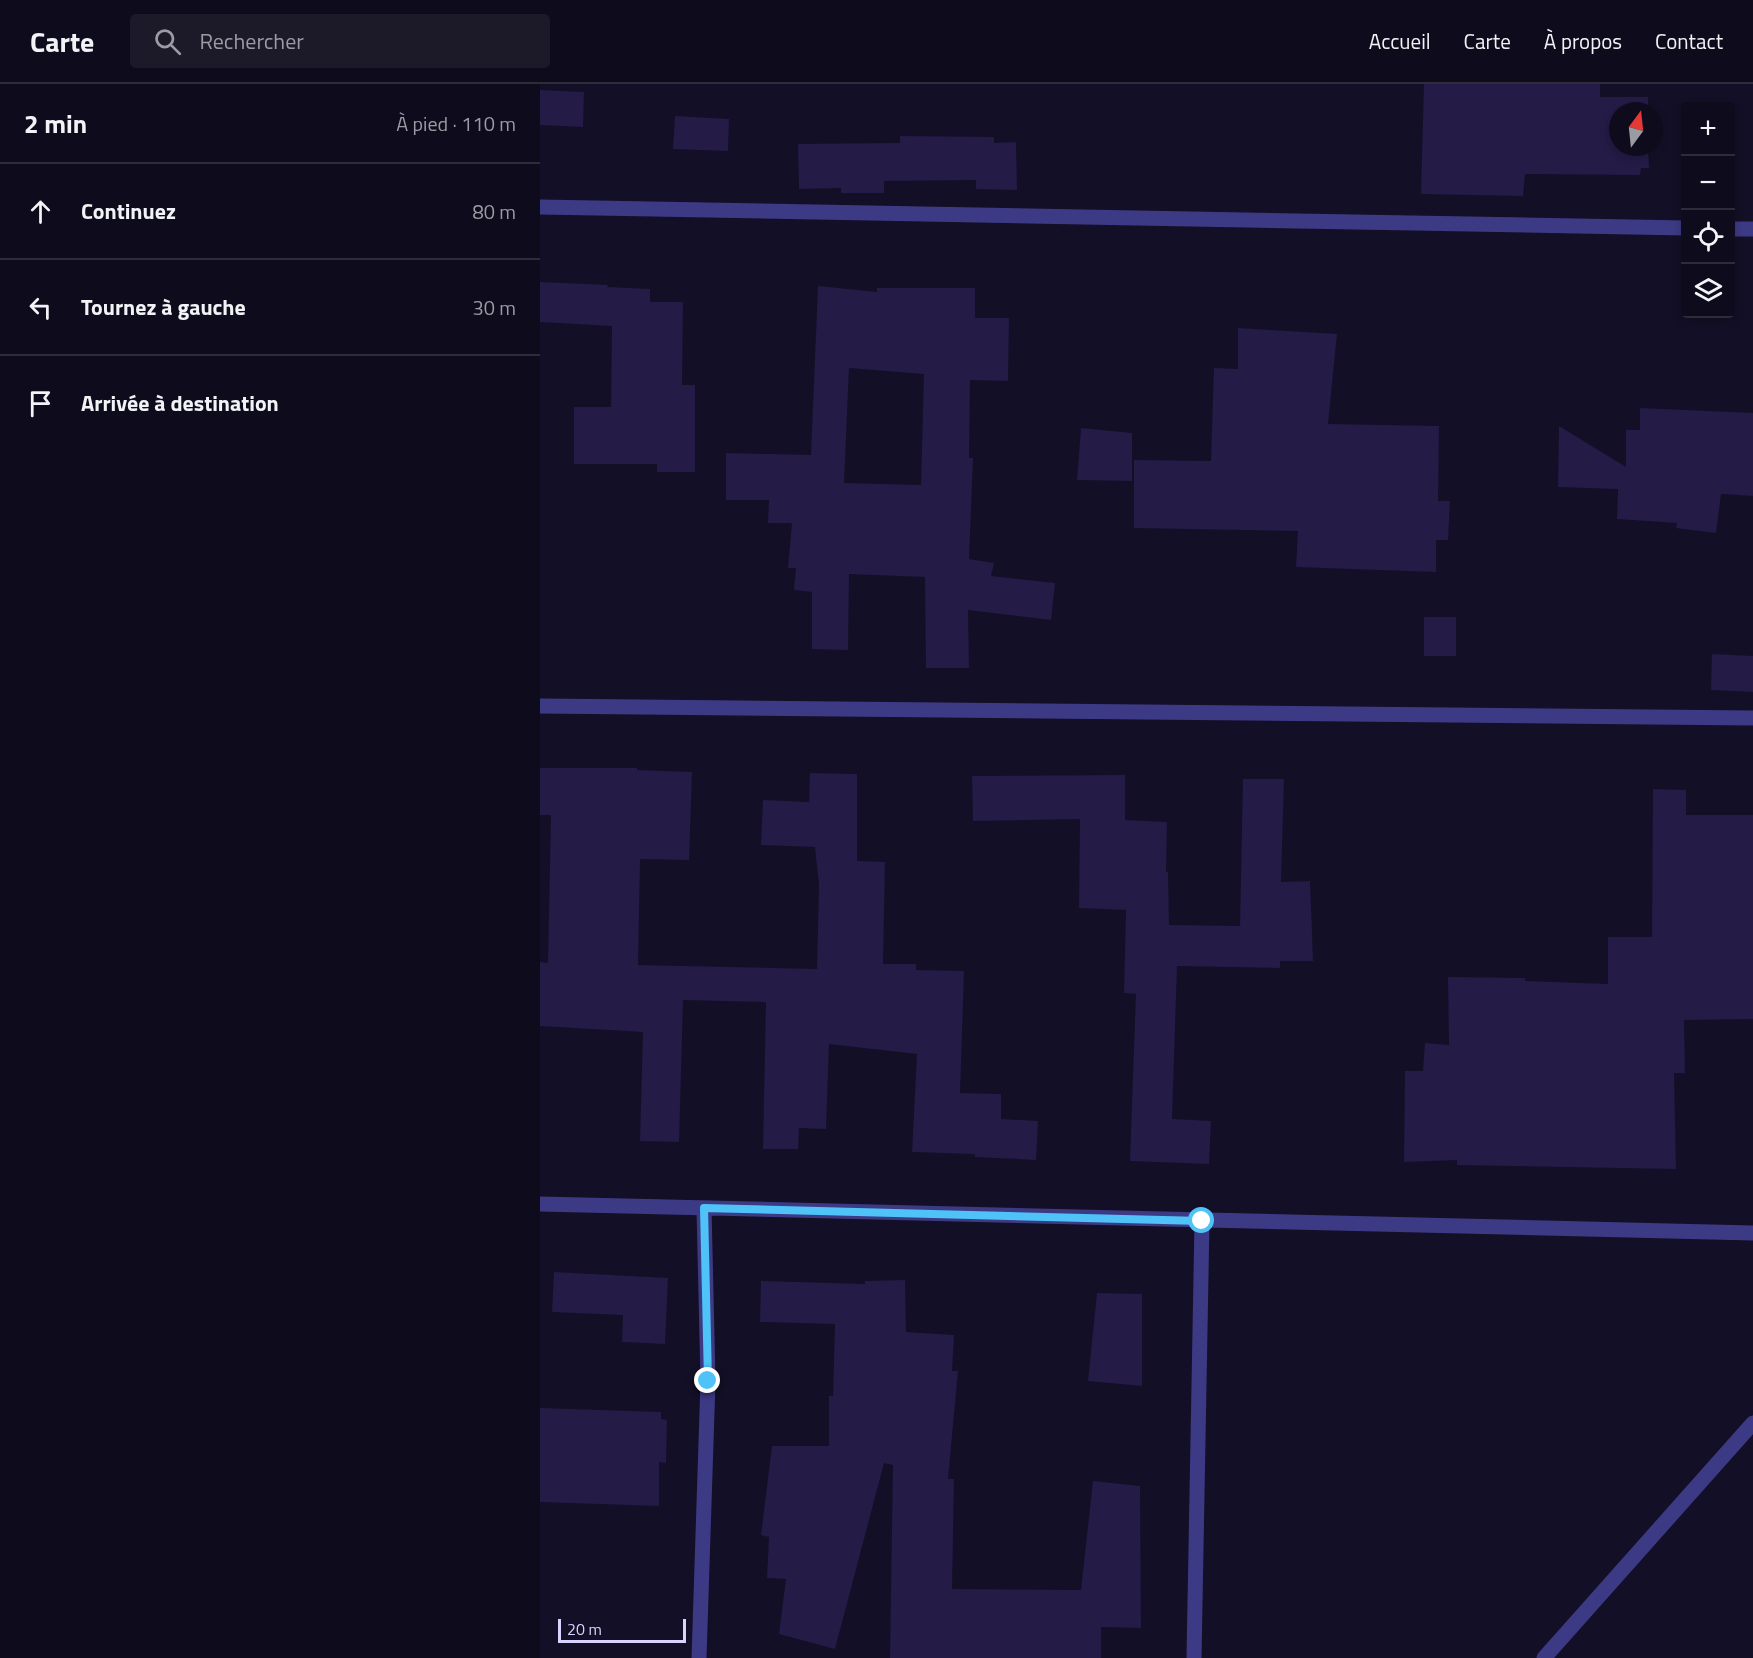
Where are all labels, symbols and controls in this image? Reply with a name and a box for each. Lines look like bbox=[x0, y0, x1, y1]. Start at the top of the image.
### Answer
search box bbox=[130, 14, 550, 68]
text: Carte bbox=[30, 20, 94, 63]
text: Rechercher bbox=[199, 24, 304, 58]
icon: search bbox=[151, 25, 184, 58]
text: Accueil bbox=[1369, 25, 1431, 57]
text: Carte bbox=[1464, 25, 1511, 57]
text: À propos bbox=[1544, 25, 1622, 57]
text: Contact bbox=[1655, 25, 1723, 57]
north arrow bbox=[1609, 102, 1663, 156]
map controls bbox=[1681, 102, 1735, 318]
button: + bbox=[1681, 102, 1735, 156]
text: 2 min bbox=[24, 104, 87, 143]
text: À pied · 110 m bbox=[396, 108, 516, 139]
button: − bbox=[1681, 156, 1735, 210]
text: Continuez bbox=[81, 194, 176, 228]
icon: ahead bbox=[24, 195, 57, 228]
text: 80 m bbox=[472, 196, 516, 227]
button: locate bbox=[1681, 210, 1735, 264]
button: layers bbox=[1681, 264, 1735, 318]
text: Tournez à gauche bbox=[81, 290, 246, 324]
icon: left bbox=[24, 291, 57, 324]
text: 30 m bbox=[472, 292, 516, 323]
text: Arrivée à destination bbox=[81, 386, 279, 420]
icon: arrive bbox=[24, 387, 57, 420]
route start bbox=[1188, 1207, 1214, 1233]
route end bbox=[694, 1367, 720, 1393]
scale bar bbox=[558, 1616, 686, 1644]
text: 20 m bbox=[567, 1617, 602, 1641]

